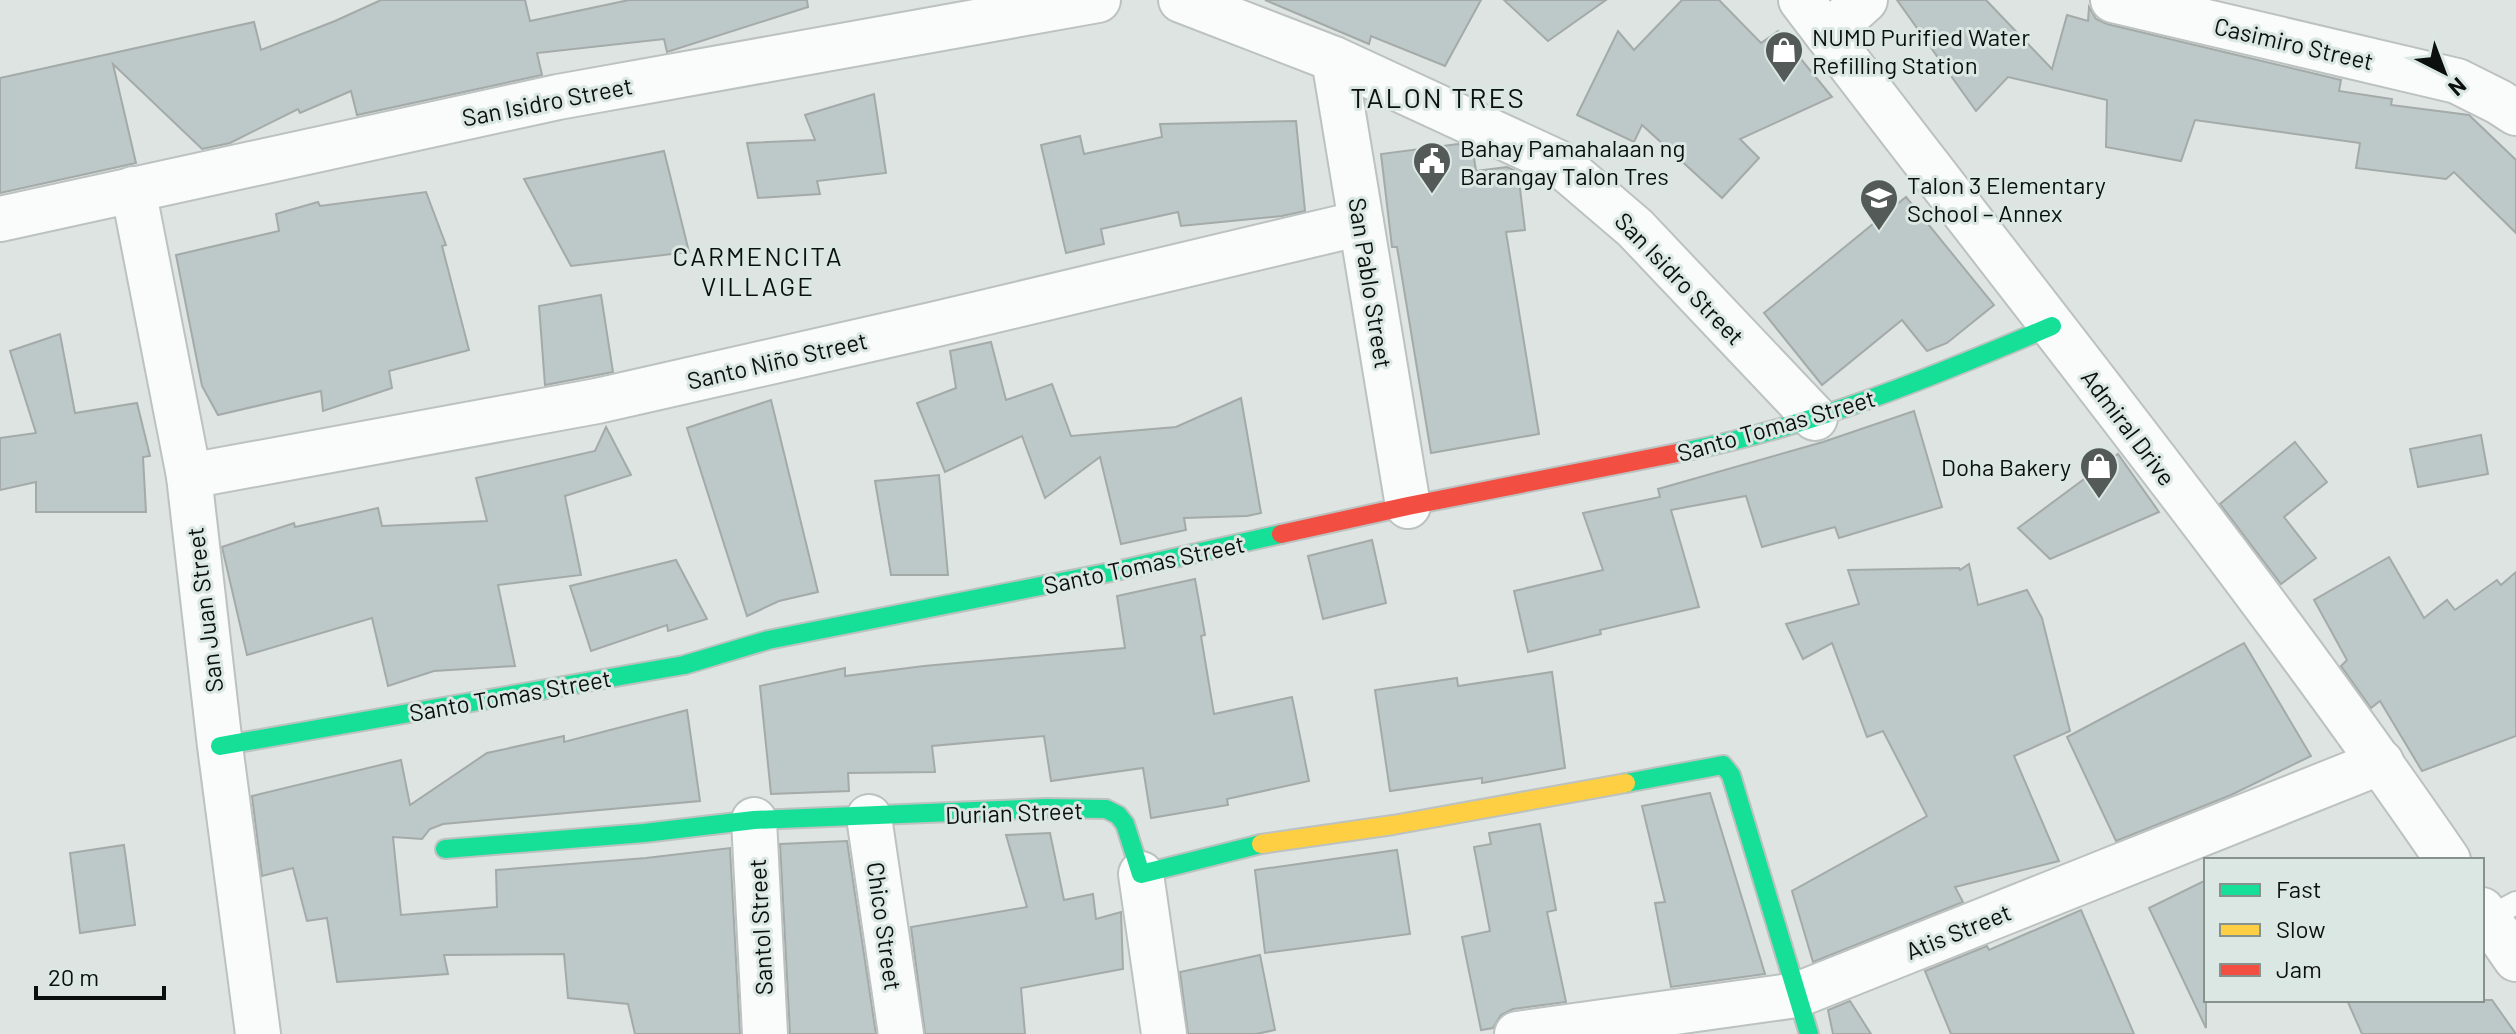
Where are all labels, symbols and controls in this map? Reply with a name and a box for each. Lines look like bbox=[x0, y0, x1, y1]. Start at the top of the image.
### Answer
street label: Casimiro Street bbox=[2212, 11, 2376, 75]
place label: NUMD Purified Water Refilling Station bbox=[1812, 22, 2030, 79]
shop icon: NUMD Purified Water Refilling Station bbox=[1763, 29, 1805, 84]
north arrow bbox=[2404, 32, 2484, 112]
street label: San Isidro Street bbox=[459, 70, 635, 132]
text: N bbox=[2444, 73, 2472, 102]
district label: TALON TRES bbox=[1350, 80, 1526, 114]
place label: Bahay Pamahalaan ng Barangay Talon Tres bbox=[1460, 133, 1685, 190]
public building icon: Bahay Pamahalaan ng Barangay Talon Tres bbox=[1411, 140, 1453, 195]
place label: Talon 3 Elementary School – Annex bbox=[1907, 170, 2106, 227]
school or university icon: Talon 3 Elementary School – Annex bbox=[1858, 177, 1900, 232]
street label: San Pablo Street bbox=[1343, 196, 1399, 370]
street label: San Isidro Street bbox=[1609, 206, 1751, 350]
district label: CARMENCITA VILLAGE bbox=[673, 240, 843, 301]
street label: Santo Niño Street bbox=[684, 325, 870, 395]
street label: Admiral Drive bbox=[2076, 363, 2182, 491]
street label: Santo Tomas Street bbox=[1674, 383, 1878, 467]
shop icon: Doha Bakery bbox=[2078, 445, 2120, 500]
place label: Doha Bakery bbox=[1941, 452, 2071, 481]
street label: San Juan Street bbox=[179, 526, 229, 694]
street label: Santo Tomas Street bbox=[1041, 529, 1247, 599]
street label: Santo Tomas Street bbox=[407, 663, 613, 727]
street label: Durian Street bbox=[945, 795, 1083, 829]
street label: Santol Street bbox=[742, 858, 778, 996]
legend bbox=[2204, 858, 2484, 1002]
street label: Chico Street bbox=[862, 860, 908, 992]
text: Fast bbox=[2276, 874, 2321, 903]
street label: Atis Street bbox=[1901, 897, 2015, 965]
text: Slow bbox=[2276, 914, 2325, 943]
scale bar bbox=[36, 950, 164, 1000]
text: Jam bbox=[2276, 954, 2322, 983]
text: 20 m bbox=[48, 962, 99, 991]

